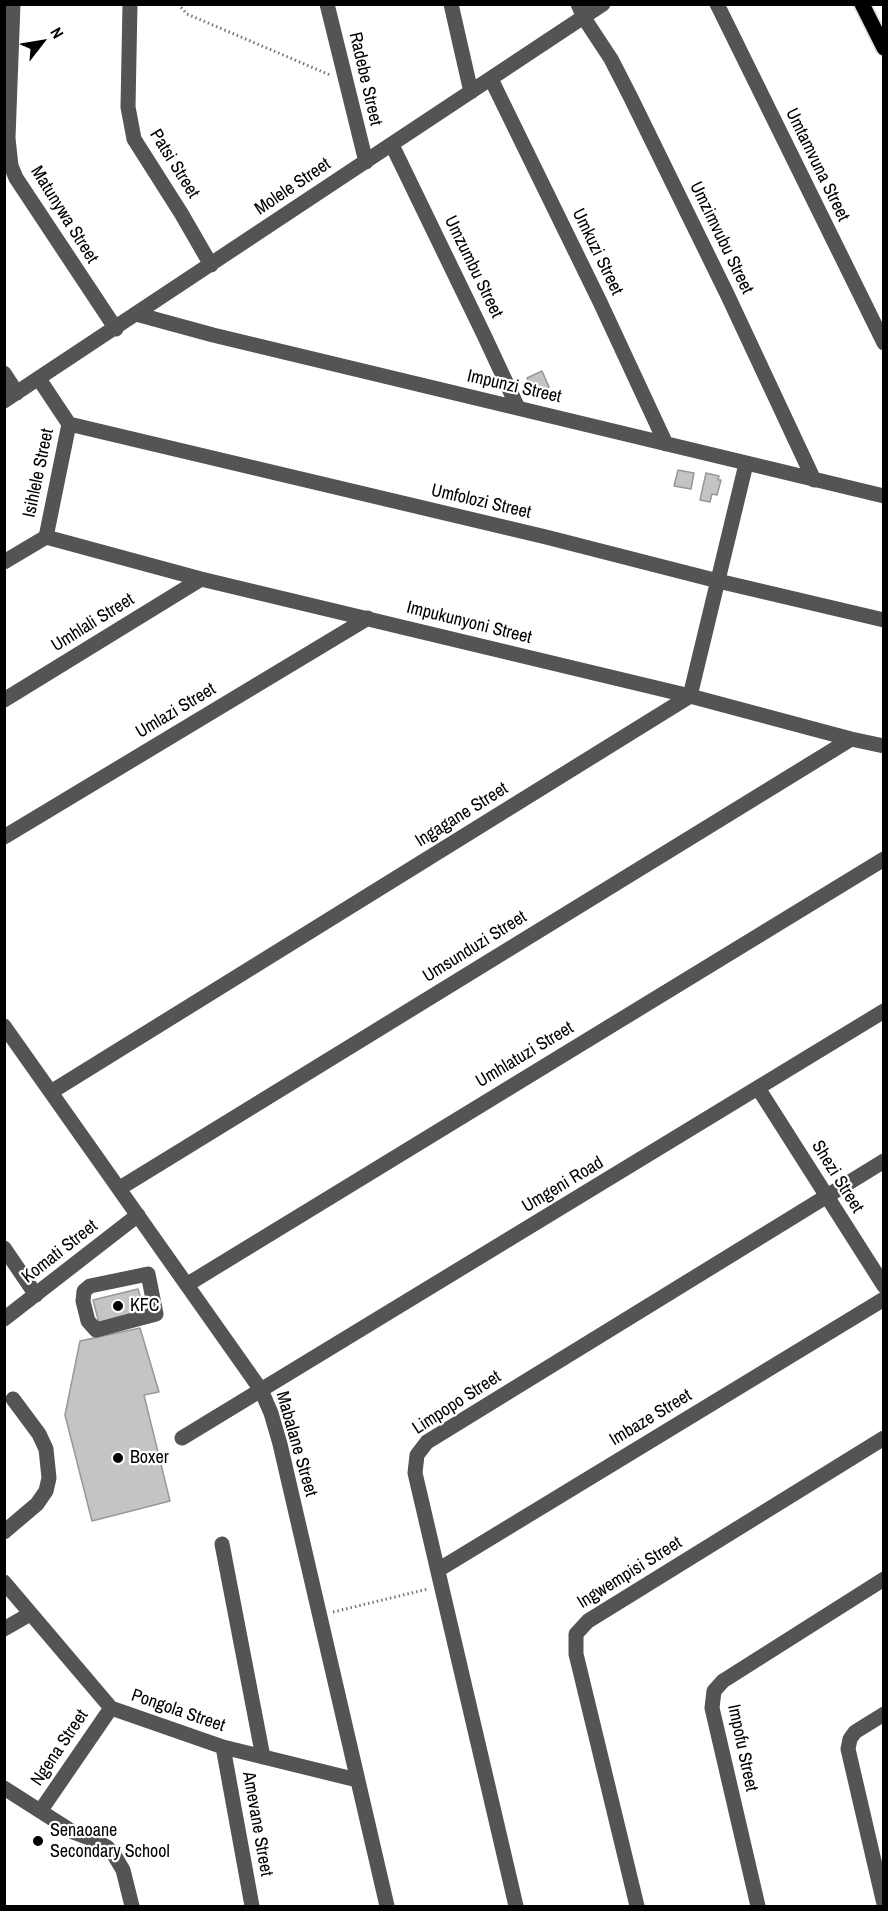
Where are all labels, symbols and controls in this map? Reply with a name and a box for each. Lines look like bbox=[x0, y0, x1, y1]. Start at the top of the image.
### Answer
north arrow bbox=[12, 12, 72, 72]
text: N bbox=[46, 23, 69, 42]
street label: Radebe Street bbox=[344, 30, 386, 128]
street label: Umtamvuna Street bbox=[780, 105, 854, 225]
street label: Patsi Street bbox=[144, 126, 204, 202]
street label: Molele Street bbox=[251, 154, 335, 220]
street label: Matunywa Street bbox=[25, 162, 103, 268]
street label: Umzimvubu Street bbox=[685, 178, 757, 298]
street label: Umkuzi Street bbox=[567, 205, 627, 299]
street label: Umzumbu Street bbox=[439, 213, 507, 321]
street label: Impunzi Street bbox=[465, 366, 563, 408]
street label: Isihlele Street bbox=[19, 427, 59, 519]
street label: Umfolozi Street bbox=[429, 480, 533, 524]
street label: Umhlali Street bbox=[48, 589, 138, 657]
street label: Impukunyoni Street bbox=[404, 597, 534, 649]
street label: Umlazi Street bbox=[132, 679, 220, 743]
street label: Ingagane Street bbox=[412, 778, 512, 852]
street label: Umsunduzi Street bbox=[419, 907, 531, 987]
street label: Umhlatuzi Street bbox=[472, 1017, 578, 1093]
street label: Shezi Street bbox=[806, 1137, 868, 1217]
street label: Umgeni Road bbox=[518, 1152, 608, 1218]
street label: Komati Street bbox=[18, 1216, 102, 1288]
place label: KFC bbox=[130, 1295, 160, 1317]
marker: KFC bbox=[111, 1299, 125, 1313]
street label: Limpopo Street bbox=[409, 1366, 505, 1440]
street label: Imbaze Street bbox=[606, 1385, 696, 1451]
street label: Mabalane Street bbox=[271, 1389, 321, 1499]
place label: Boxer bbox=[130, 1447, 169, 1469]
marker: Boxer bbox=[111, 1451, 125, 1465]
street label: Ingwempisi Street bbox=[574, 1532, 686, 1614]
street label: Pongola Street bbox=[128, 1685, 228, 1737]
street label: Impofu Street bbox=[722, 1702, 762, 1794]
street label: Ngena Street bbox=[27, 1706, 93, 1790]
street label: Amevane Street bbox=[237, 1770, 277, 1878]
place label: Senaoane Secondary School bbox=[50, 1820, 170, 1862]
marker: Senaoane Secondary School bbox=[31, 1834, 45, 1848]

